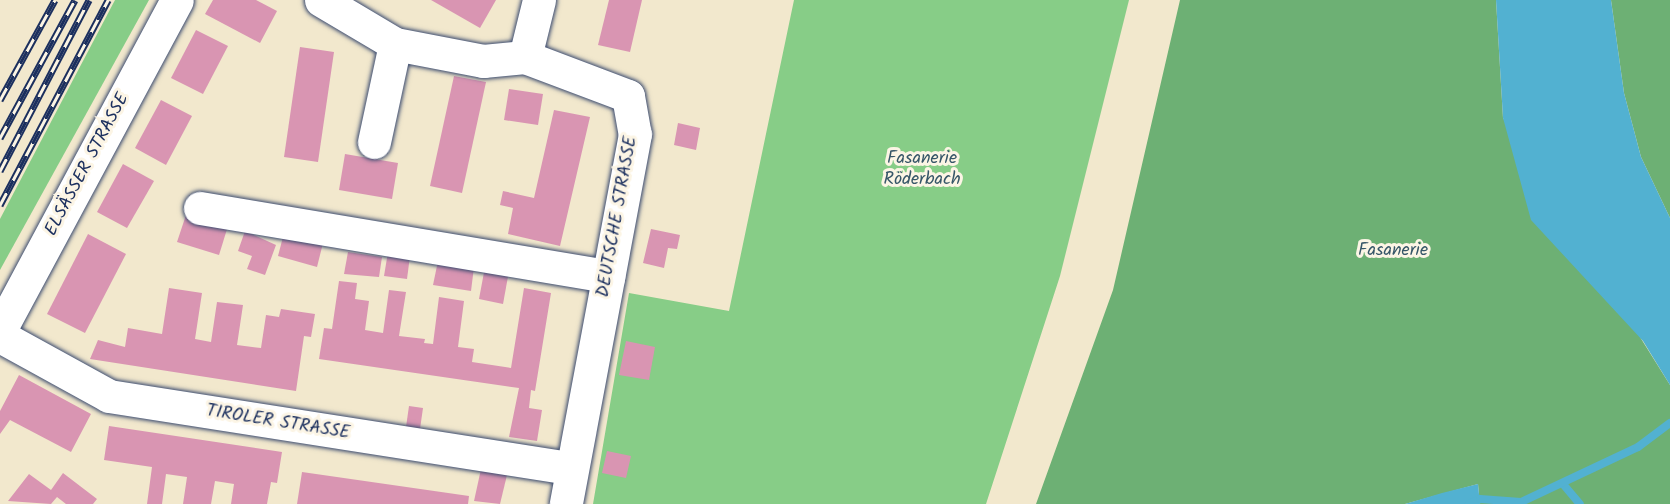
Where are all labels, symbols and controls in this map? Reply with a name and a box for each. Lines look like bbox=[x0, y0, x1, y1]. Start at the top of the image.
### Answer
street label: ELSÄSSER STRASSE bbox=[41, 90, 135, 240]
street label: DEUTSCHE STRASSE bbox=[593, 135, 643, 299]
park label: Fasanerie Röderbach bbox=[883, 149, 961, 192]
park label: Fasanerie bbox=[1358, 240, 1428, 262]
street label: TIROLER STRASSE bbox=[205, 401, 351, 445]

